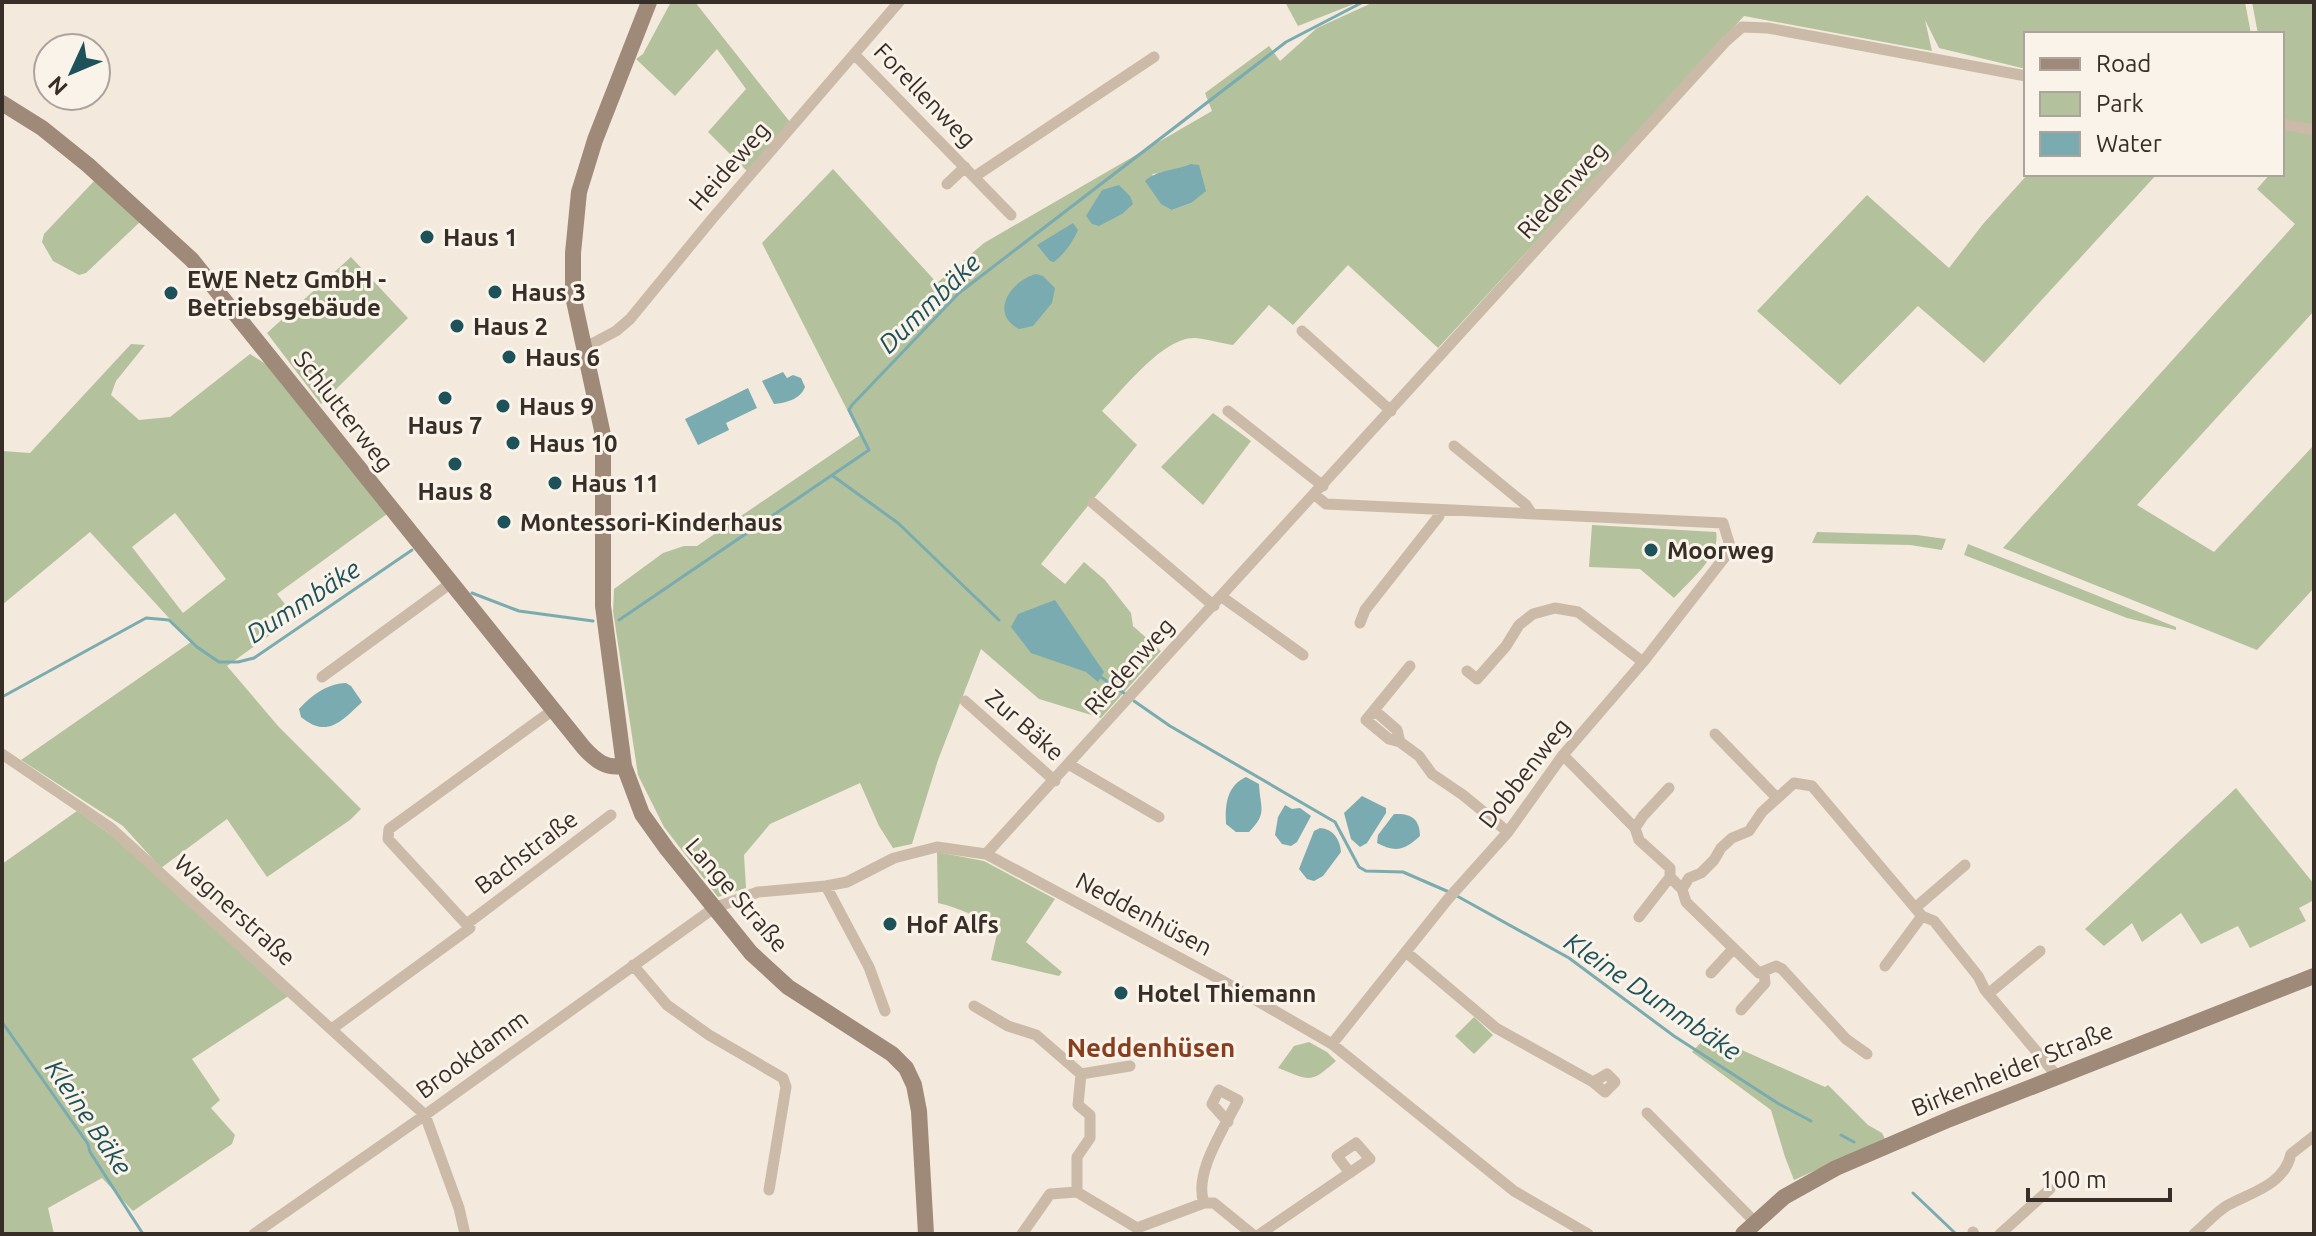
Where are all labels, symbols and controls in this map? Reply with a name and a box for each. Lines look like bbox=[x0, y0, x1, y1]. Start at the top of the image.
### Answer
north arrow bbox=[32, 32, 112, 112]
legend bbox=[2024, 32, 2284, 176]
street label: Forellenweg bbox=[869, 37, 981, 153]
text: Road bbox=[2096, 50, 2151, 77]
text: N bbox=[43, 72, 72, 101]
text: Park bbox=[2096, 90, 2144, 117]
street label: Heideweg bbox=[683, 116, 775, 216]
text: Water bbox=[2096, 130, 2162, 157]
street label: Riedenweg bbox=[1512, 136, 1612, 244]
place label: Haus 1 bbox=[443, 224, 518, 251]
marker: Haus 1 bbox=[418, 228, 436, 246]
water label: Dummbäke bbox=[872, 247, 986, 359]
place label: EWE Netz GmbH - Betriebsgebäude bbox=[187, 266, 386, 321]
place label: Haus 3 bbox=[511, 279, 586, 306]
marker: Haus 3 bbox=[486, 283, 504, 301]
marker: EWE Netz GmbH - Betriebsgebäude bbox=[162, 284, 180, 302]
place label: Haus 2 bbox=[473, 313, 548, 340]
marker: Haus 2 bbox=[448, 317, 466, 335]
place label: Haus 6 bbox=[525, 344, 600, 371]
street label: Schlutterweg bbox=[289, 346, 399, 476]
marker: Haus 6 bbox=[500, 348, 518, 366]
marker: Haus 7 bbox=[436, 389, 454, 407]
place label: Haus 9 bbox=[519, 393, 594, 420]
marker: Haus 9 bbox=[494, 397, 512, 415]
place label: Haus 7 bbox=[407, 412, 483, 439]
place label: Haus 10 bbox=[529, 430, 618, 457]
marker: Haus 10 bbox=[504, 434, 522, 452]
marker: Haus 8 bbox=[446, 455, 464, 473]
place label: Haus 11 bbox=[571, 470, 660, 497]
marker: Haus 11 bbox=[546, 474, 564, 492]
place label: Haus 8 bbox=[417, 478, 493, 505]
place label: Montessori-Kinderhaus bbox=[520, 509, 783, 536]
marker: Montessori-Kinderhaus bbox=[495, 513, 513, 531]
place label: Moorweg bbox=[1667, 537, 1774, 564]
marker: Moorweg bbox=[1642, 541, 1660, 559]
water label: Dummbäke bbox=[241, 553, 365, 649]
street label: Riedenweg bbox=[1079, 612, 1179, 720]
street label: Zur Bäke bbox=[981, 684, 1069, 766]
street label: Dobbenweg bbox=[1473, 713, 1575, 833]
street label: Bachstraße bbox=[469, 805, 583, 899]
street label: Lange Straße bbox=[680, 833, 794, 957]
street label: Wagnerstraße bbox=[169, 849, 301, 971]
street label: Neddenhüsen bbox=[1071, 867, 1217, 961]
place label: Hof Alfs bbox=[906, 911, 999, 938]
marker: Hof Alfs bbox=[881, 915, 899, 933]
water label: Kleine Dummbäke bbox=[1559, 926, 1747, 1066]
place label: Hotel Thiemann bbox=[1137, 980, 1316, 1007]
marker: Hotel Thiemann bbox=[1112, 984, 1130, 1002]
street label: Brookdamm bbox=[411, 1004, 533, 1104]
street label: Birkenheider Straße bbox=[1907, 1016, 2117, 1122]
district label: Neddenhüsen bbox=[1067, 1033, 1235, 1062]
water label: Kleine Bäke bbox=[40, 1054, 138, 1180]
scale bar bbox=[2028, 1152, 2170, 1202]
text: 100 m bbox=[2040, 1166, 2107, 1193]

